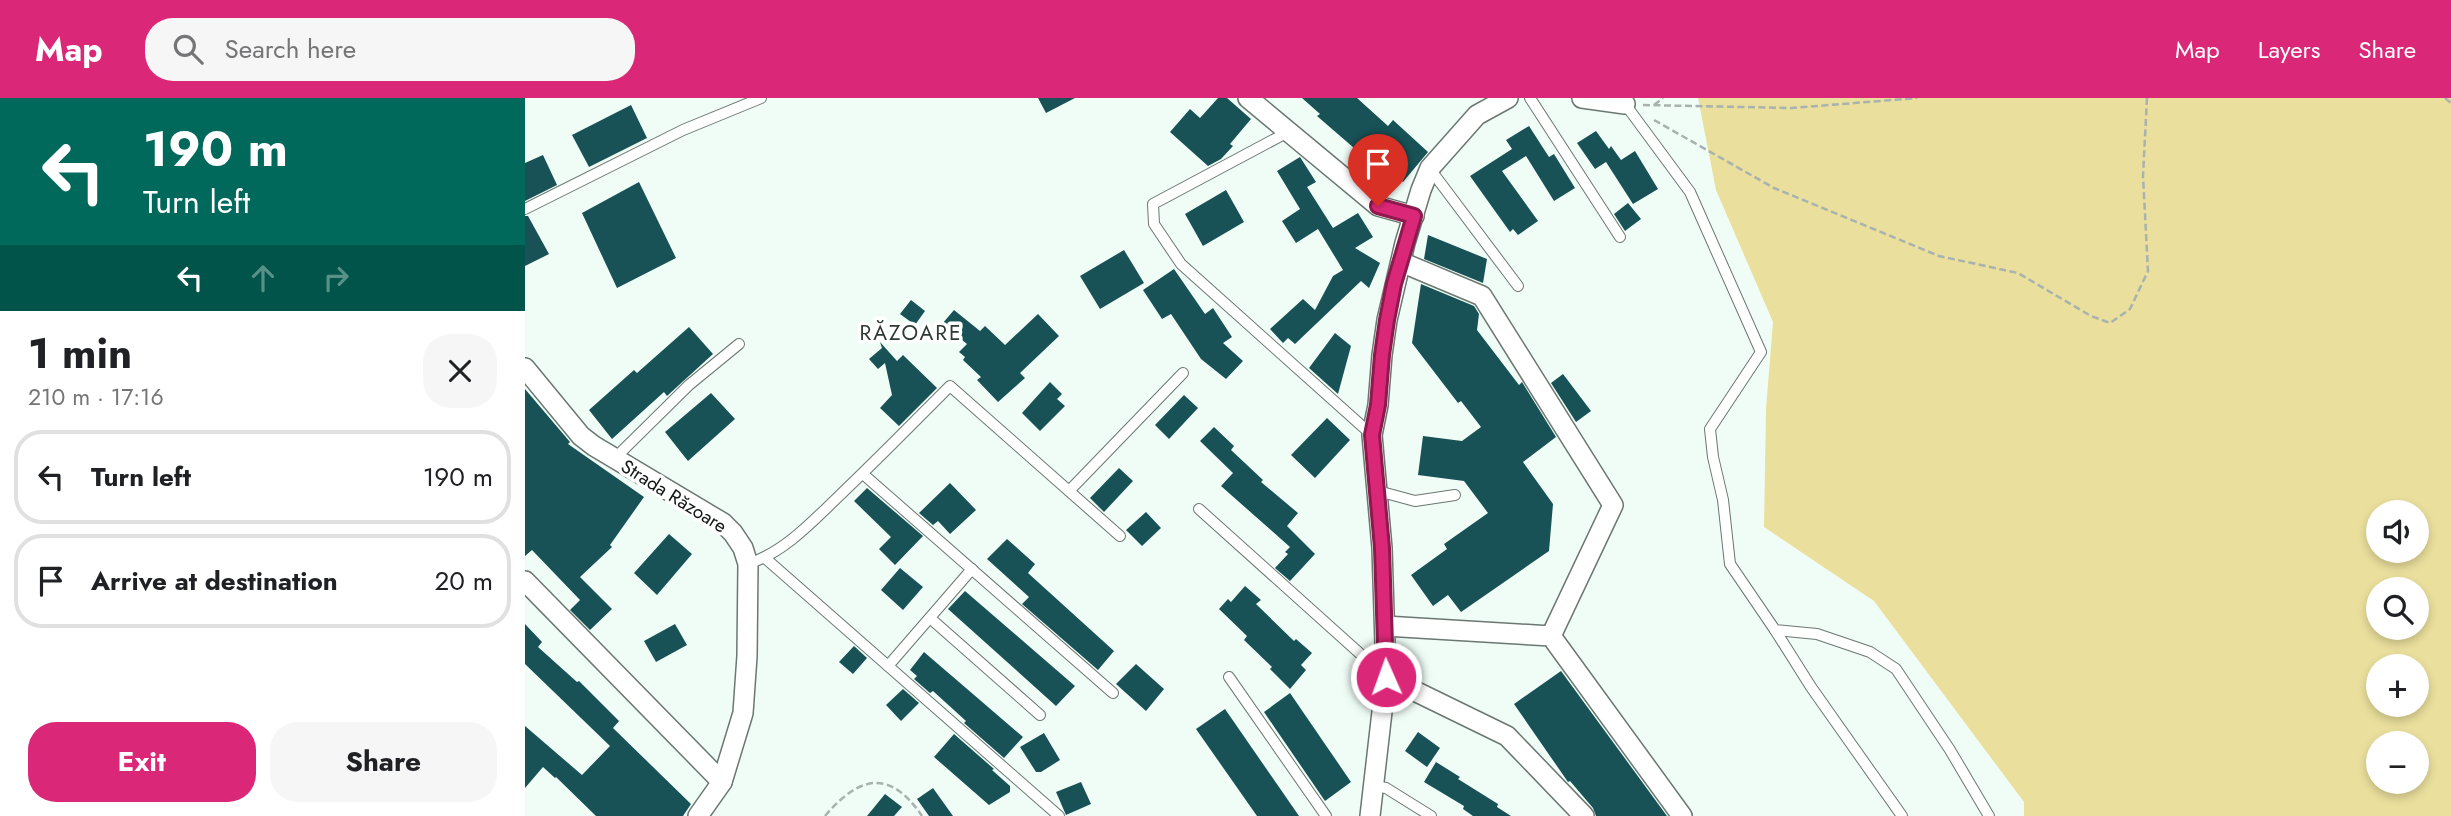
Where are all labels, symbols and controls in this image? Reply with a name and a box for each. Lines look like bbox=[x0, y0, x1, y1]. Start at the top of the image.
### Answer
search box bbox=[145, 18, 635, 81]
text: Map bbox=[35, 26, 103, 73]
icon: search bbox=[169, 30, 207, 68]
text: Search here bbox=[225, 30, 356, 68]
text: Map bbox=[2175, 32, 2220, 67]
text: Layers bbox=[2258, 32, 2320, 67]
text: Share bbox=[2358, 32, 2416, 67]
text: 190 m bbox=[143, 114, 288, 184]
icon: left bbox=[28, 126, 119, 217]
pin bbox=[1348, 134, 1408, 206]
icon: arrive bbox=[1359, 145, 1397, 183]
text: Turn left bbox=[143, 179, 250, 225]
icon: left bbox=[171, 259, 209, 297]
icon: ahead bbox=[244, 259, 282, 297]
icon: right bbox=[317, 259, 355, 297]
district label: RĂZOARE bbox=[859, 318, 963, 348]
text: 1 min bbox=[28, 323, 132, 384]
button: close bbox=[423, 334, 497, 408]
text: 210 m · 17:16 bbox=[28, 380, 164, 414]
street label: Strada Răzoare bbox=[616, 453, 732, 539]
icon: left bbox=[32, 458, 70, 496]
text: Turn left bbox=[91, 458, 191, 496]
text: 190 m bbox=[423, 458, 493, 496]
map controls bbox=[2366, 500, 2429, 794]
button: sound bbox=[2366, 500, 2429, 563]
icon: arrive bbox=[32, 562, 70, 600]
text: Arrive at destination bbox=[91, 562, 338, 600]
text: 20 m bbox=[435, 562, 493, 600]
button: search bbox=[2366, 577, 2429, 640]
position arrow bbox=[1349, 640, 1423, 714]
button: + bbox=[2366, 654, 2429, 717]
button: Exit bbox=[28, 722, 256, 802]
button: Share bbox=[270, 722, 497, 802]
button: − bbox=[2366, 731, 2429, 794]

